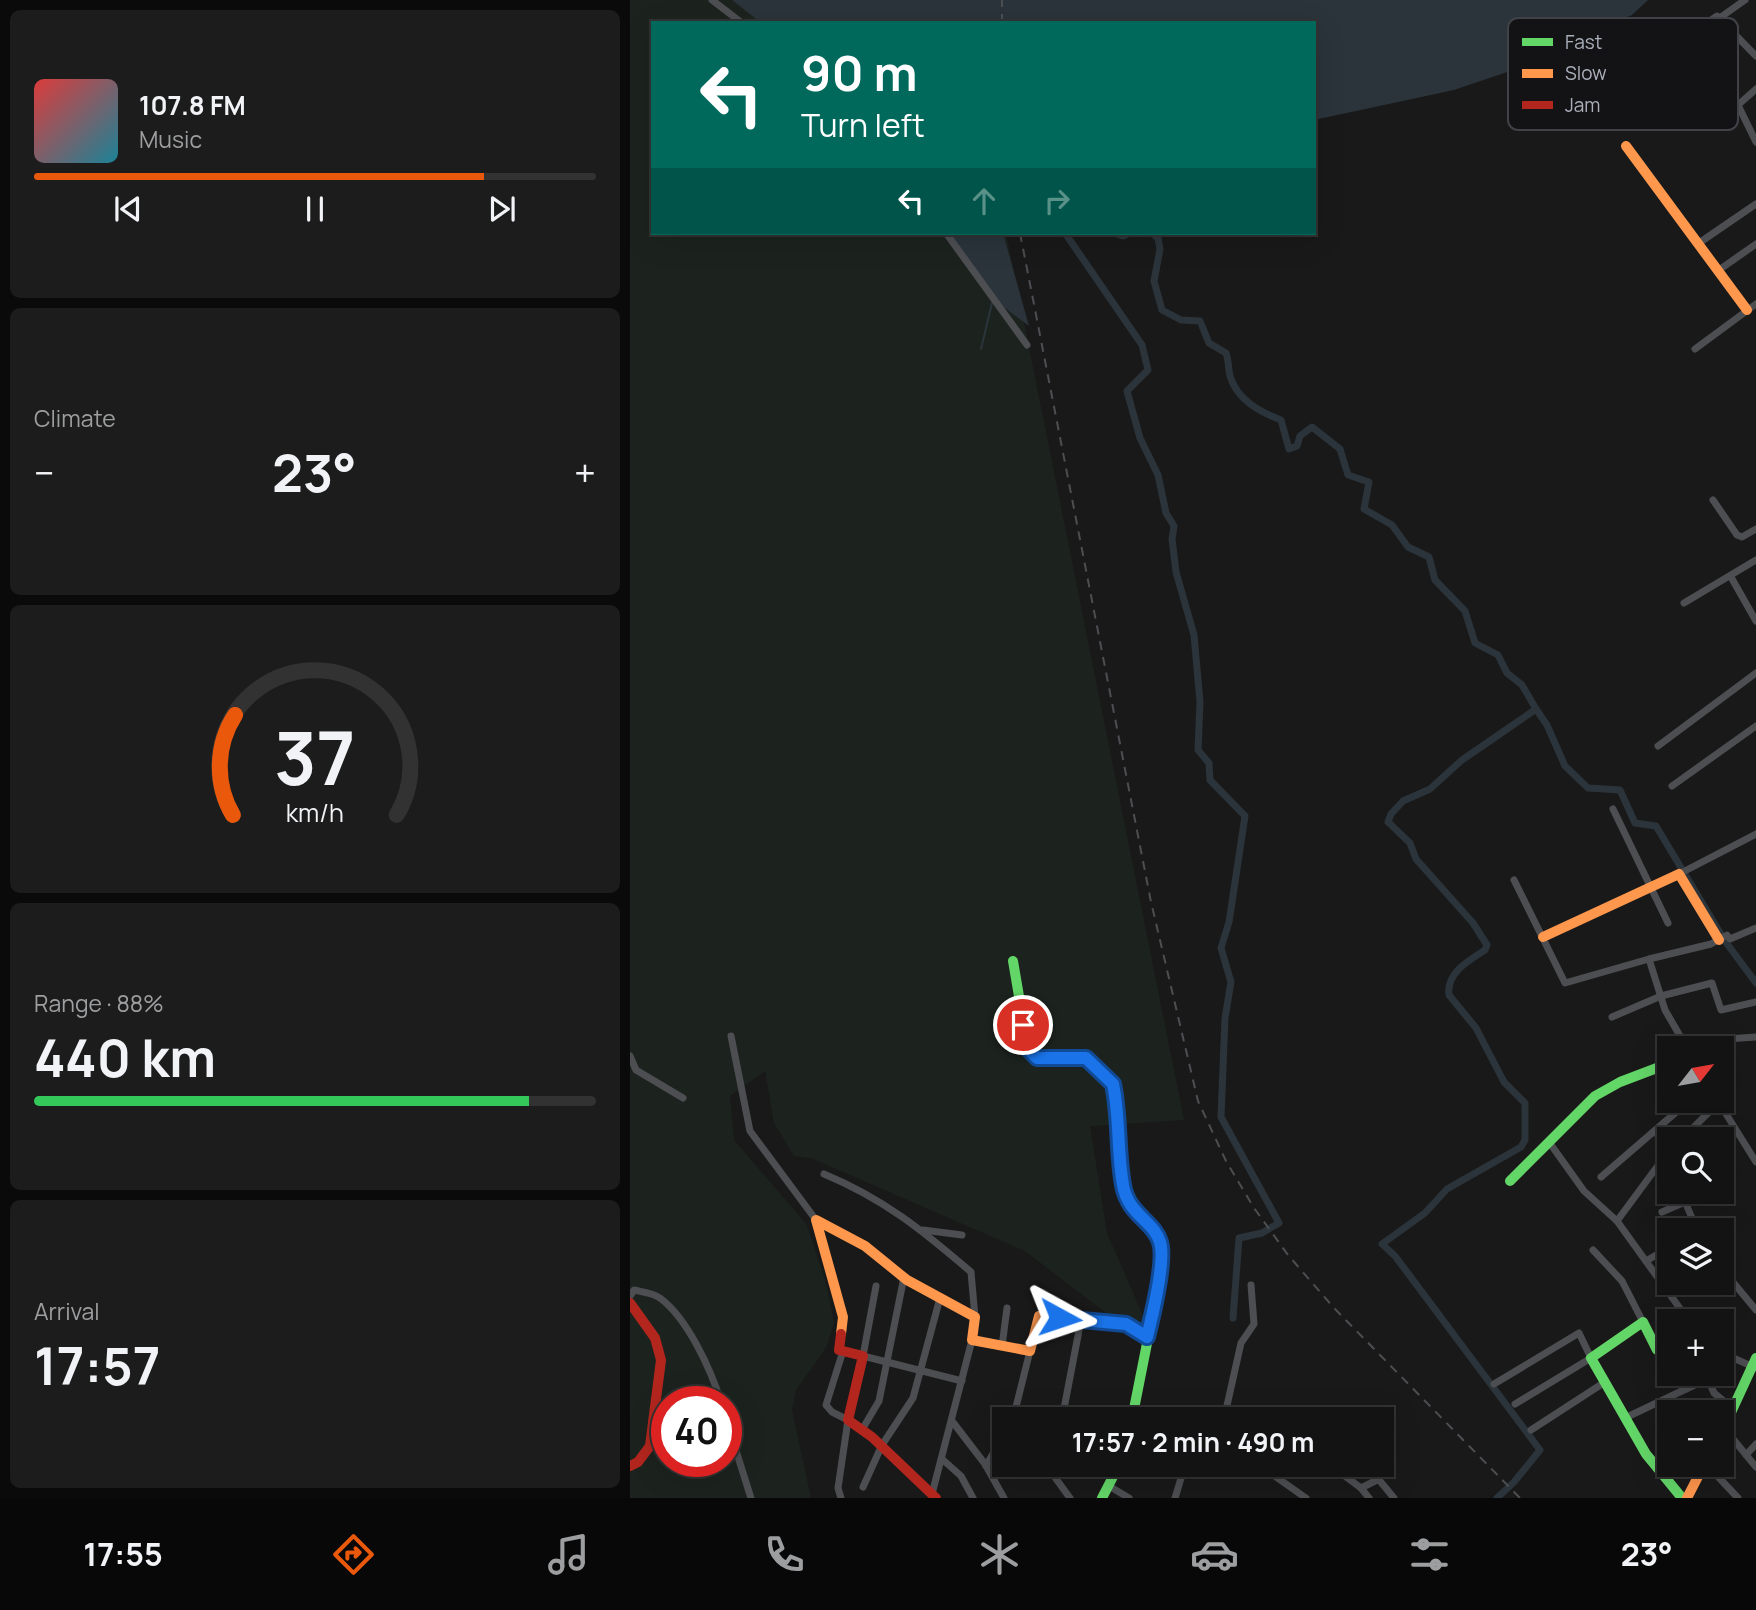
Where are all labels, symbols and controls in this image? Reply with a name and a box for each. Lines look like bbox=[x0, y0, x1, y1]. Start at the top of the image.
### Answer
legend bbox=[1508, 18, 1738, 130]
text: Fast bbox=[1565, 29, 1602, 55]
text: 90 m bbox=[801, 39, 918, 106]
icon: left bbox=[686, 49, 777, 140]
text: Slow bbox=[1565, 60, 1607, 86]
text: 107.8 FM bbox=[139, 87, 246, 123]
text: Jam bbox=[1565, 92, 1600, 118]
text: Turn left bbox=[801, 103, 925, 147]
text: Music bbox=[139, 123, 202, 155]
icon: left bbox=[892, 182, 930, 220]
icon: ahead bbox=[965, 182, 1003, 220]
icon: right bbox=[1038, 182, 1076, 220]
icon: previous bbox=[109, 190, 147, 228]
icon: pause bbox=[296, 190, 334, 228]
icon: next bbox=[483, 190, 521, 228]
text: Climate bbox=[34, 402, 116, 434]
text: 23° bbox=[272, 437, 357, 508]
text: − bbox=[34, 446, 55, 498]
text: + bbox=[574, 446, 596, 498]
text: 37 bbox=[274, 707, 356, 807]
text: km/h bbox=[286, 795, 344, 830]
text: Range · 88% bbox=[34, 987, 164, 1019]
pin bbox=[993, 995, 1053, 1055]
icon: arrive bbox=[1004, 1006, 1042, 1044]
text: 440 km bbox=[34, 1022, 216, 1093]
north arrow bbox=[1657, 1036, 1734, 1113]
map controls bbox=[1657, 1036, 1734, 1477]
button: search bbox=[1657, 1127, 1734, 1204]
button: layers bbox=[1657, 1218, 1734, 1295]
position arrow bbox=[1023, 1281, 1097, 1355]
text: Arrival bbox=[34, 1295, 100, 1327]
button: + bbox=[1657, 1309, 1734, 1386]
text: 17:57 bbox=[34, 1330, 161, 1401]
speed limit sign: 40 bbox=[651, 1386, 742, 1477]
button: − bbox=[1657, 1400, 1734, 1477]
text: 17:57 · 2 min · 490 m bbox=[1072, 1424, 1314, 1460]
icon: directions bbox=[329, 1530, 378, 1579]
icon: music bbox=[544, 1530, 593, 1579]
icon: phone bbox=[760, 1530, 809, 1579]
icon: climate bbox=[975, 1530, 1024, 1579]
icon: car bbox=[1190, 1530, 1239, 1579]
icon: filters bbox=[1405, 1530, 1454, 1579]
text: 17:55 bbox=[83, 1532, 163, 1576]
text: 23° bbox=[1621, 1532, 1673, 1576]

